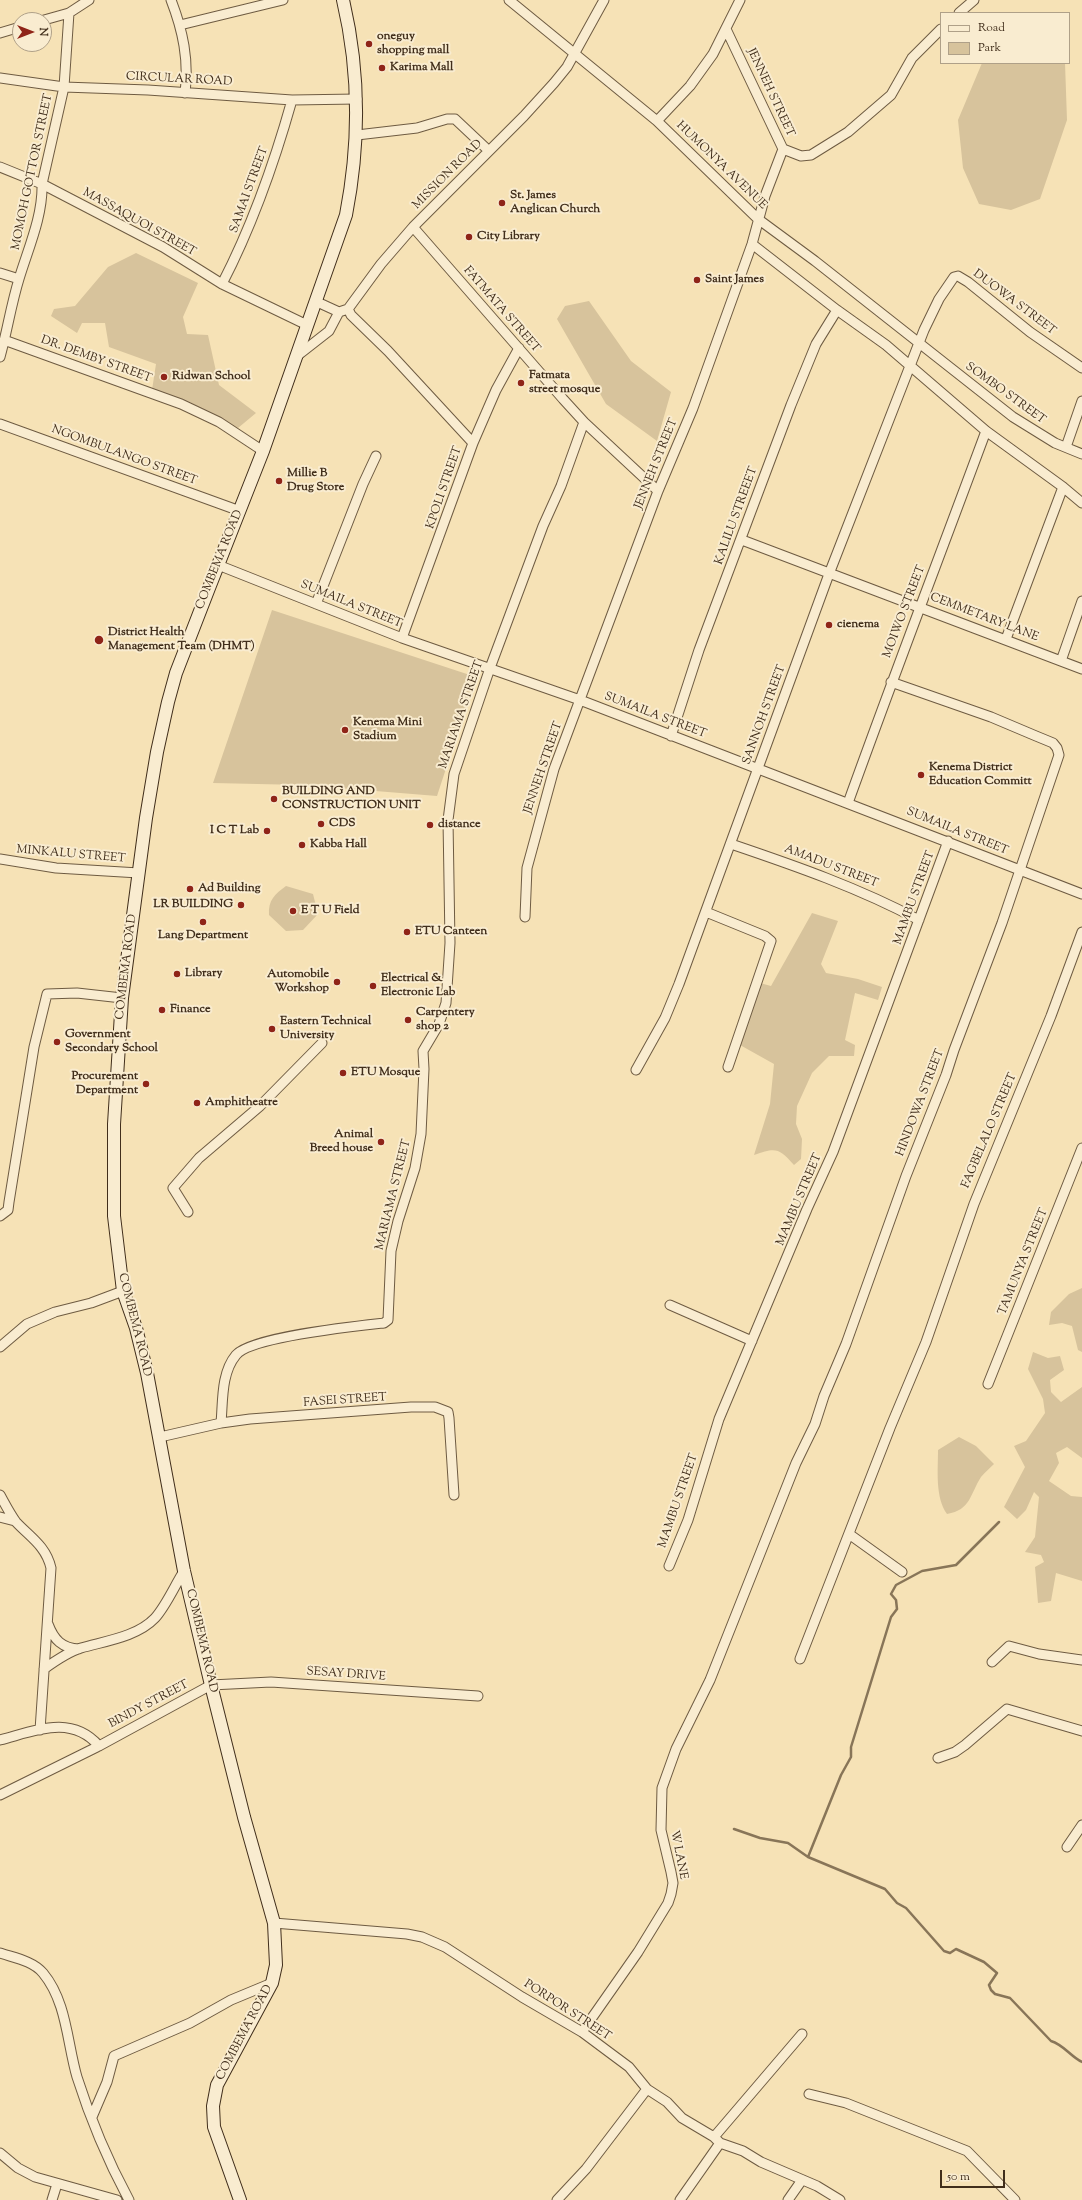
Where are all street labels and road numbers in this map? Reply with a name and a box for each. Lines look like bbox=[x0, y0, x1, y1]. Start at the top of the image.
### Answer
street label: JENNEH STREET bbox=[743, 46, 797, 140]
street label: CIRCULAR ROAD bbox=[125, 70, 233, 90]
street label: MOMOH GOTTOR STREET bbox=[9, 92, 57, 252]
street label: HUMONYA AVENUE bbox=[673, 119, 769, 213]
street label: MISSION ROAD bbox=[410, 137, 486, 213]
street label: SAMAI STREET bbox=[228, 145, 272, 235]
street label: MASSAQUOI STREET bbox=[80, 186, 198, 260]
street label: FATMATA STREET bbox=[460, 264, 542, 356]
street label: DUOWA STREET bbox=[970, 267, 1058, 339]
street label: DR. DEMBY STREET bbox=[39, 333, 153, 387]
street label: SOMBO STREET bbox=[962, 360, 1048, 428]
street label: JENNEH STREET bbox=[632, 417, 682, 511]
street label: NGOMBULANGO STREET bbox=[49, 423, 199, 489]
street label: KPOLI STREET bbox=[424, 445, 466, 531]
street label: KALILU STREEET bbox=[713, 465, 761, 567]
street label: COMBEMA ROAD bbox=[193, 508, 247, 612]
street label: MOIWO STREET bbox=[881, 564, 929, 660]
street label: SUMAILA STREET bbox=[298, 578, 404, 632]
street label: CEMMETARY LANE bbox=[928, 591, 1040, 645]
street label: MARIAMA STREET bbox=[437, 659, 487, 771]
street label: SANNOH STREET bbox=[740, 663, 790, 767]
street label: SUMAILA STREET bbox=[602, 690, 708, 742]
street label: JENNEH STREET bbox=[522, 720, 566, 816]
street label: SUMAILA STREET bbox=[904, 805, 1010, 859]
street label: AMADU STREET bbox=[782, 842, 880, 892]
street label: MINKALU STREET bbox=[16, 843, 126, 867]
street label: MAMBU STREET bbox=[891, 849, 939, 947]
street label: COMBEMA ROAD bbox=[113, 913, 141, 1021]
street label: HINDOWA STREET bbox=[894, 1047, 948, 1159]
street label: FAGBELALO STREET bbox=[959, 1071, 1021, 1191]
street label: MARIAMA STREET bbox=[373, 1138, 415, 1252]
street label: MAMBU STREET bbox=[774, 1152, 826, 1248]
street label: TAMUNYA STREET bbox=[996, 1207, 1052, 1317]
street label: COMBEMA ROAD bbox=[114, 1272, 154, 1378]
street label: FASEI STREET bbox=[303, 1391, 387, 1411]
street label: MAMBU STREET bbox=[656, 1452, 702, 1550]
street label: COMBEMA ROAD bbox=[182, 1588, 220, 1694]
street label: SESAY DRIVE bbox=[306, 1665, 386, 1685]
street label: BINDY STREET bbox=[107, 1678, 191, 1732]
street label: W LANE bbox=[666, 1829, 690, 1881]
street label: PORPOR STREET bbox=[521, 1977, 613, 2045]
street label: COMBEMA ROAD bbox=[214, 1983, 276, 2083]

